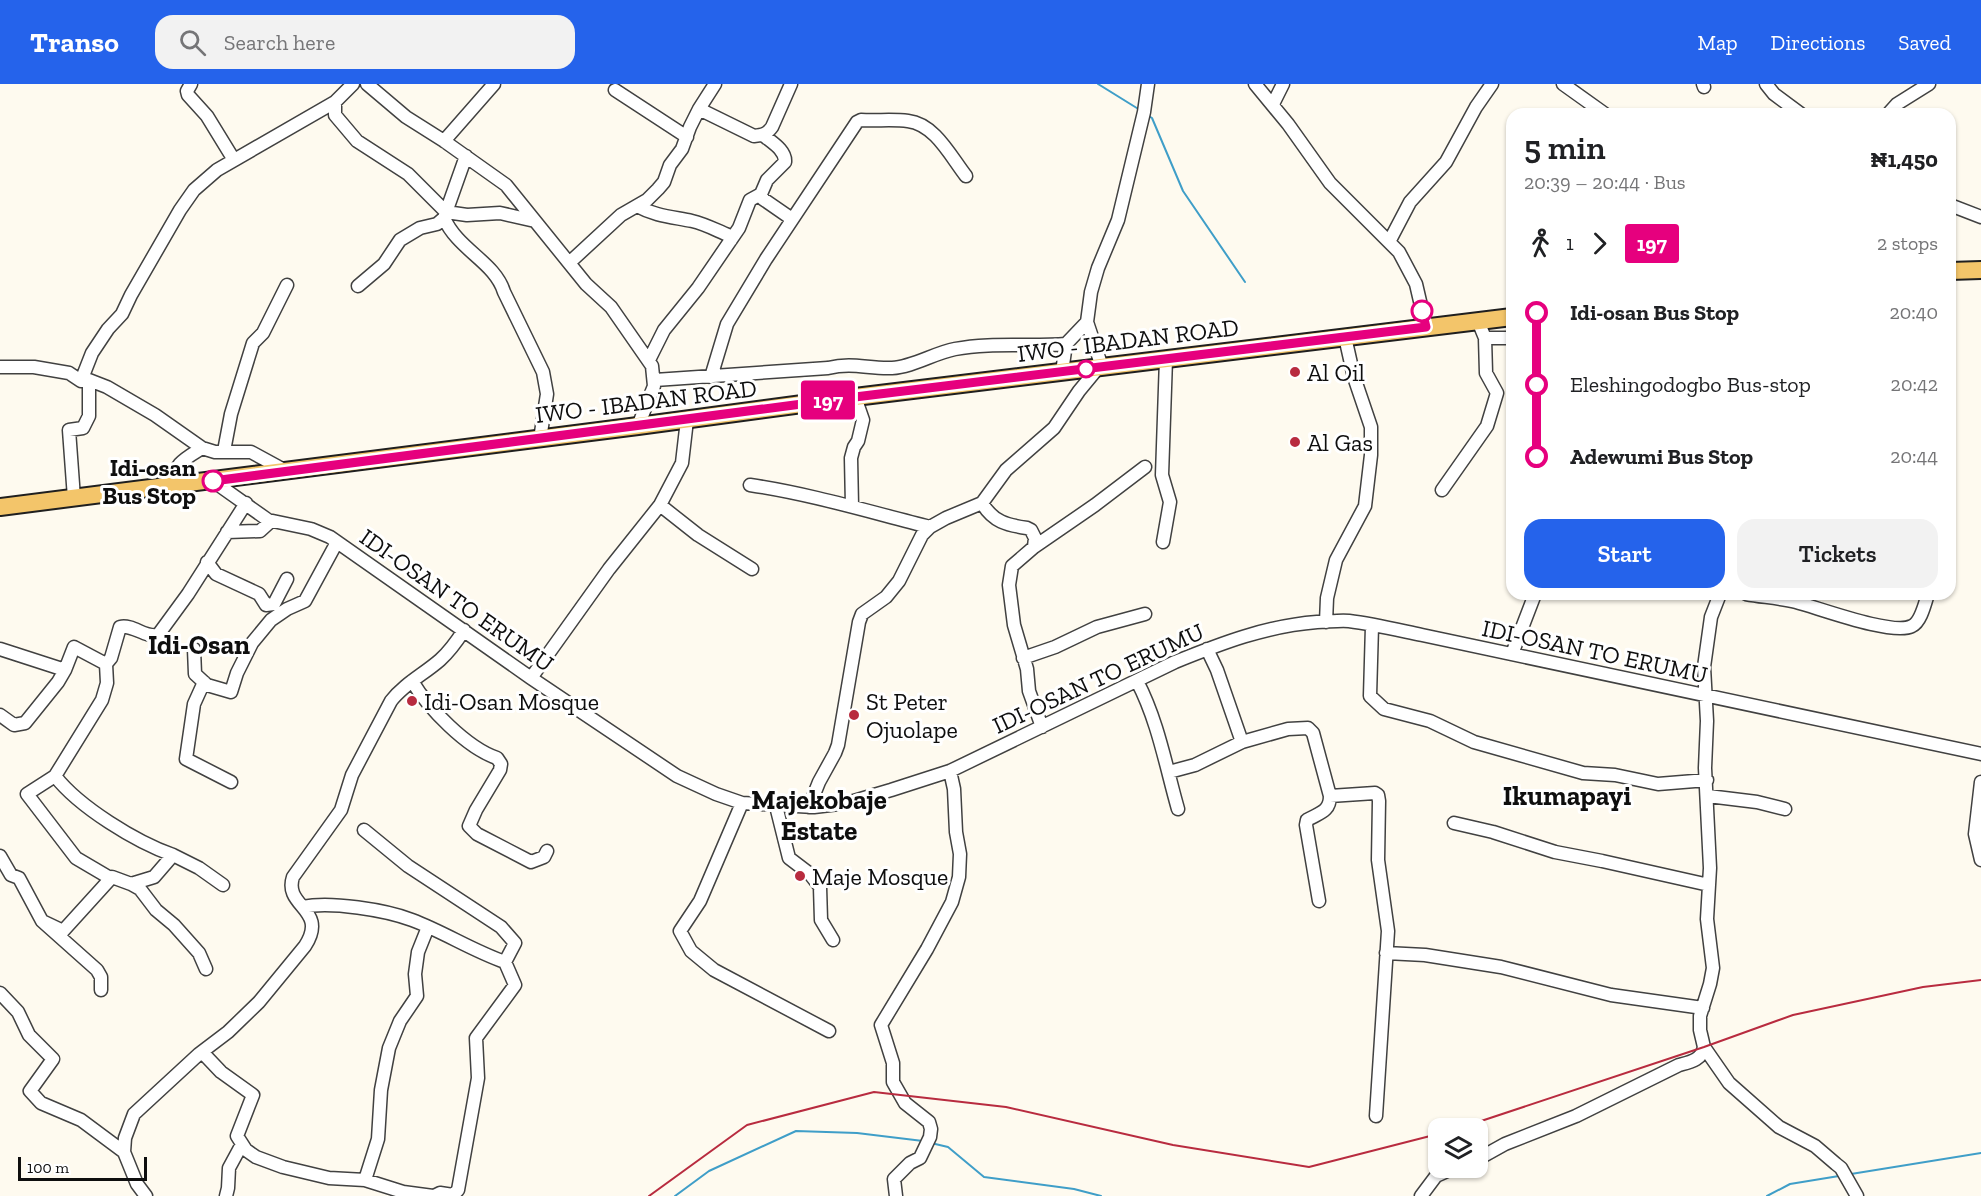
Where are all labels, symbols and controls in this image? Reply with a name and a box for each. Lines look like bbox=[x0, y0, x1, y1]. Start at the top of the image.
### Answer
search box bbox=[155, 15, 575, 69]
text: Transo bbox=[30, 26, 119, 59]
icon: search bbox=[176, 26, 209, 59]
text: Search here bbox=[224, 29, 335, 56]
text: Map bbox=[1698, 30, 1738, 55]
text: Directions bbox=[1771, 30, 1865, 55]
text: Saved bbox=[1898, 30, 1951, 55]
text: 5 min bbox=[1524, 128, 1605, 167]
text: ₦1,450 bbox=[1870, 146, 1938, 173]
text: 20:39 – 20:44 · Bus bbox=[1524, 170, 1686, 194]
icon: walk bbox=[1524, 227, 1557, 260]
icon: forward bbox=[1583, 227, 1616, 260]
text: 1 bbox=[1566, 231, 1574, 255]
text: 197 bbox=[1637, 231, 1667, 256]
text: 2 stops bbox=[1877, 231, 1938, 255]
text: Idi-osan Bus Stop bbox=[1570, 299, 1739, 326]
unlabelled marker bbox=[1411, 300, 1433, 322]
text: 20:40 bbox=[1889, 300, 1938, 324]
street label: IWO - IBADAN ROAD bbox=[1016, 312, 1240, 368]
place label: Al Oil bbox=[1307, 358, 1365, 387]
unlabelled marker bbox=[1077, 360, 1095, 378]
marker: Al Oil bbox=[1288, 365, 1302, 379]
text: Eleshingodogbo Bus-stop bbox=[1570, 371, 1811, 398]
text: 20:42 bbox=[1891, 372, 1938, 396]
street label: IWO - IBADAN ROAD bbox=[534, 373, 758, 429]
line badge: 197 bbox=[794, 380, 862, 420]
text: 197 bbox=[813, 388, 843, 413]
place label: Al Gas bbox=[1307, 428, 1373, 457]
marker: Al Gas bbox=[1288, 435, 1302, 449]
text: Adewumi Bus Stop bbox=[1570, 443, 1753, 470]
text: 20:44 bbox=[1890, 444, 1938, 468]
place label: Idi-osan Bus Stop bbox=[102, 453, 196, 510]
marker: Idi-osan Bus Stop bbox=[202, 470, 224, 492]
button: Start bbox=[1524, 519, 1725, 588]
button: Tickets bbox=[1737, 519, 1938, 588]
street label: IDI-OSAN TO ERUMU bbox=[355, 522, 559, 678]
street label: IDI-OSAN TO ERUMU bbox=[1480, 613, 1710, 689]
street label: IDI-OSAN TO ERUMU bbox=[988, 616, 1208, 740]
district label: Idi-Osan bbox=[148, 629, 250, 661]
place label: Idi-Osan Mosque bbox=[424, 687, 599, 716]
place label: St Peter Ojuolape bbox=[866, 687, 958, 744]
marker: Idi-Osan Mosque bbox=[405, 694, 419, 708]
marker: St Peter Ojuolape bbox=[847, 708, 861, 722]
district label: Ikumapayi bbox=[1503, 780, 1631, 812]
district label: Majekobaje Estate bbox=[751, 784, 887, 847]
place label: Maje Mosque bbox=[812, 862, 948, 891]
marker: Maje Mosque bbox=[793, 869, 807, 883]
map controls bbox=[1428, 1118, 1488, 1178]
button: layers bbox=[1428, 1118, 1488, 1178]
scale bar bbox=[18, 1154, 147, 1182]
text: 100 m bbox=[27, 1158, 69, 1177]

